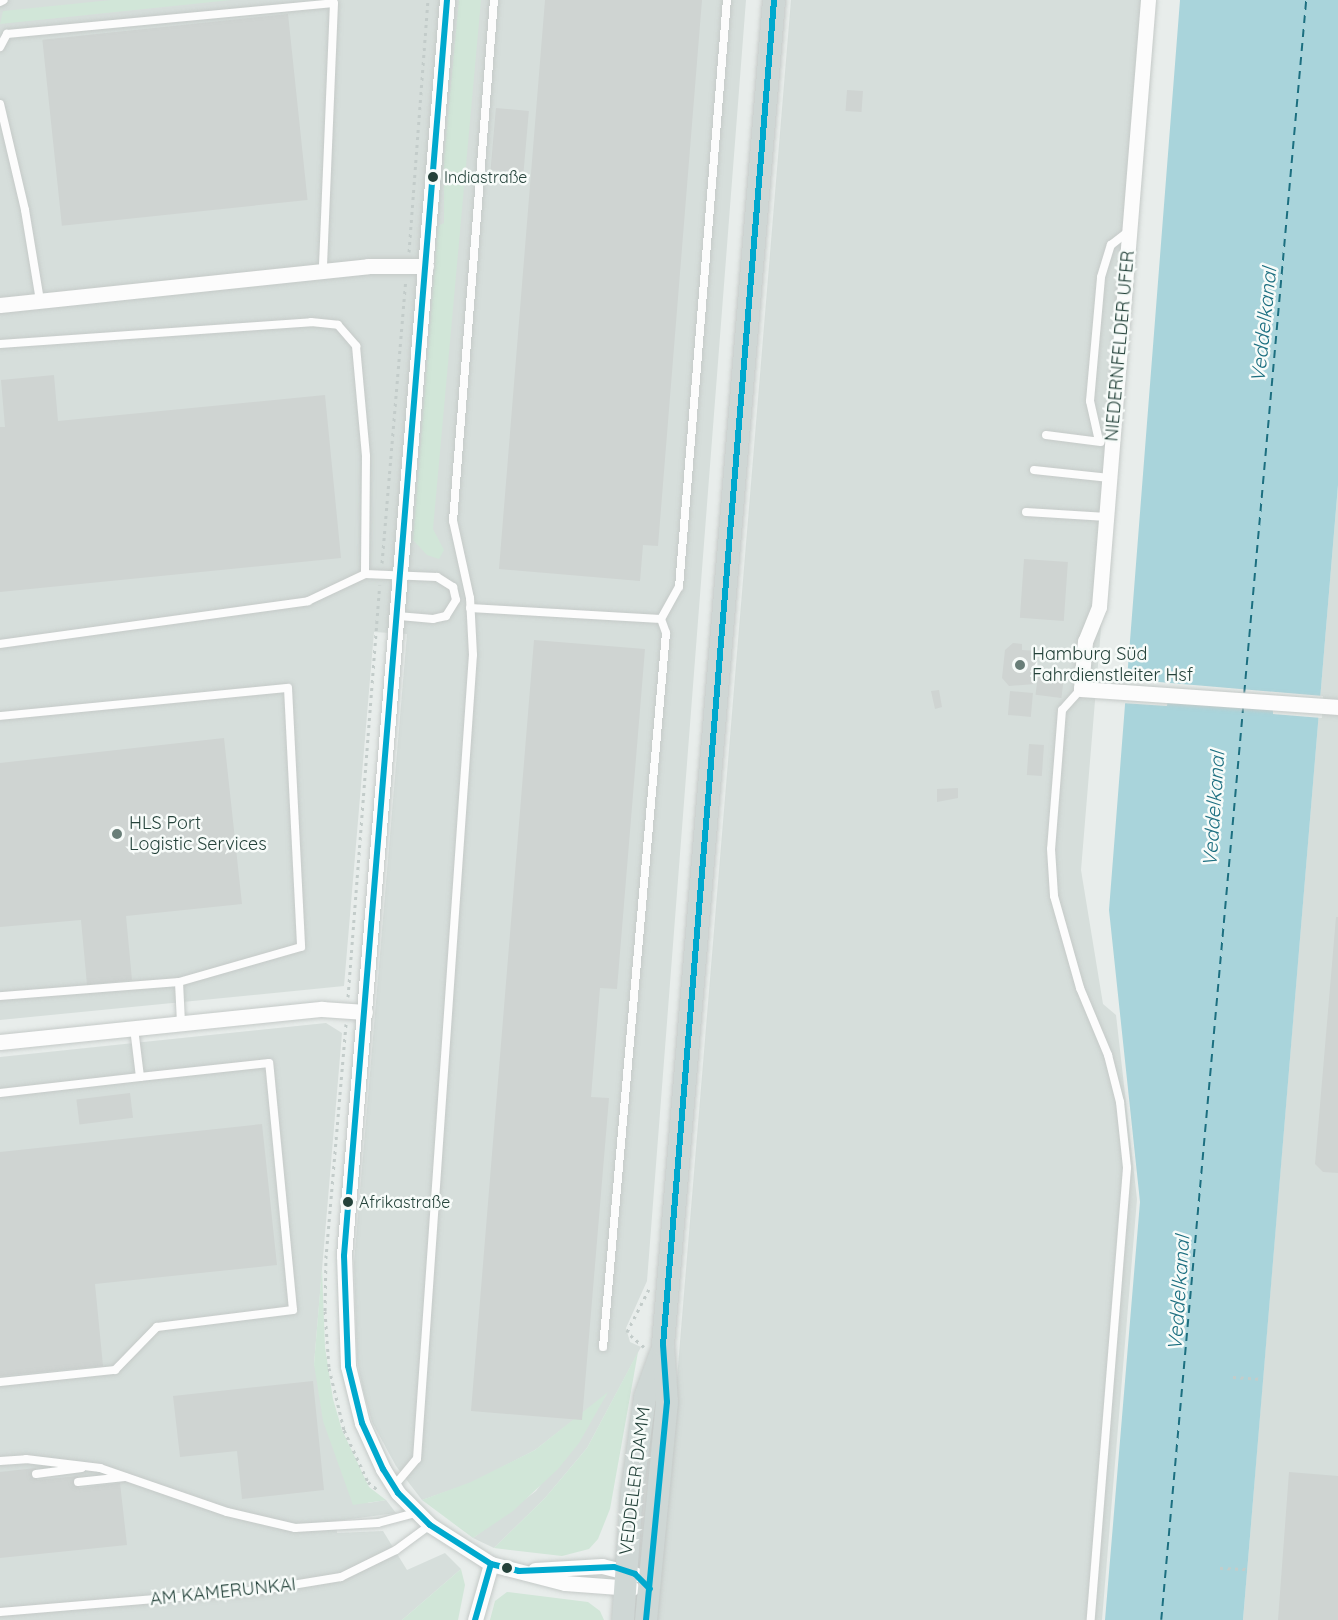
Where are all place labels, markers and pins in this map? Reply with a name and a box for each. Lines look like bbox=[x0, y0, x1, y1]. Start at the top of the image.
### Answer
place label: Indiastraße bbox=[444, 167, 527, 187]
marker: Indiastraße bbox=[427, 171, 439, 183]
place label: Hamburg Süd Fahrdienstleiter Hsf bbox=[1032, 644, 1193, 686]
marker: Hamburg Süd Fahrdienstleiter Hsf bbox=[1013, 658, 1027, 672]
place label: HLS Port Logistic Services bbox=[129, 813, 267, 856]
marker: HLS Port Logistic Services bbox=[110, 827, 124, 841]
place label: Afrikastraße bbox=[359, 1192, 450, 1212]
marker: Afrikastraße bbox=[342, 1196, 354, 1208]
unlabelled marker bbox=[501, 1562, 513, 1574]

